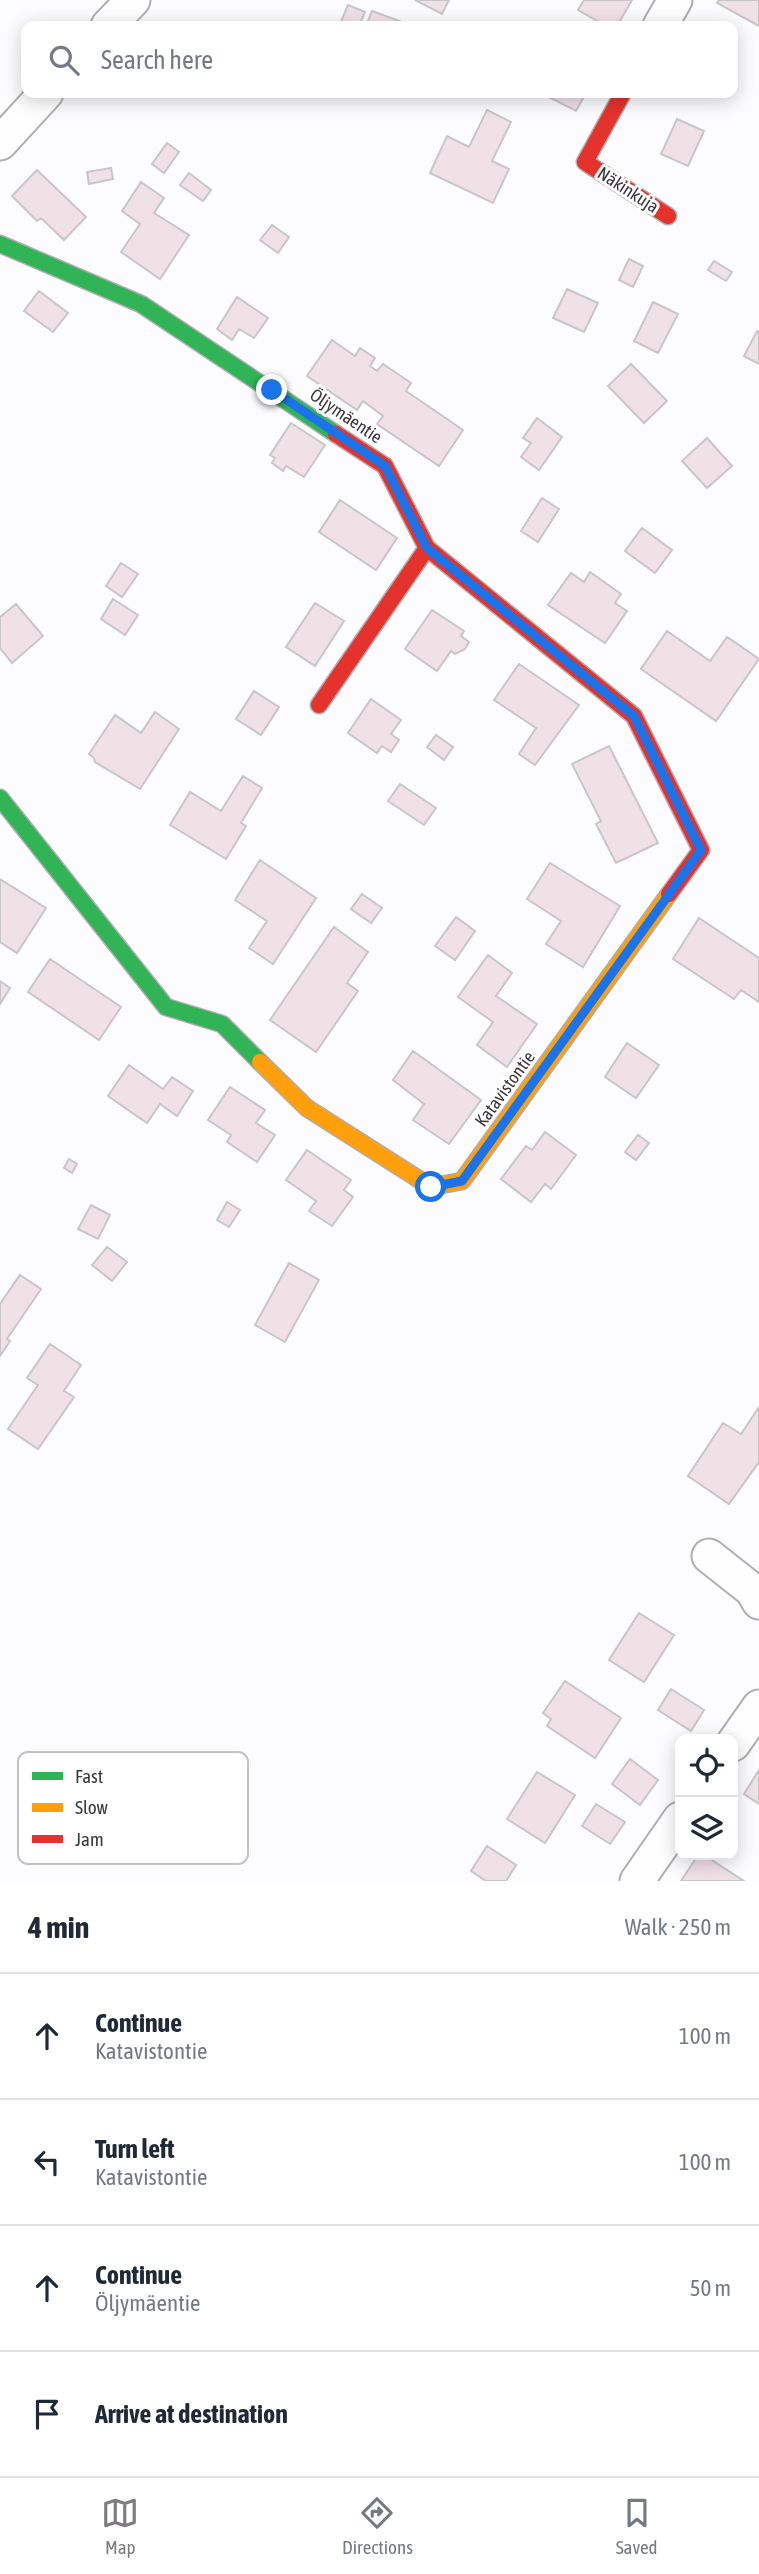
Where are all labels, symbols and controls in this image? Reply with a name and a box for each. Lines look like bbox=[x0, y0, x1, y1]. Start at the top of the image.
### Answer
search box bbox=[21, 21, 738, 98]
icon: search bbox=[45, 41, 83, 79]
text: Search here bbox=[101, 45, 213, 75]
street label: Näkinkuja bbox=[594, 162, 663, 217]
route end bbox=[256, 374, 287, 405]
street label: Öljymäentie bbox=[306, 384, 386, 447]
street label: Katavistontie bbox=[470, 1047, 539, 1130]
route start bbox=[415, 1171, 446, 1202]
map controls bbox=[675, 1734, 738, 1860]
button: locate bbox=[675, 1734, 738, 1797]
legend bbox=[18, 1752, 248, 1864]
text: Fast bbox=[75, 1765, 103, 1787]
text: Slow bbox=[75, 1796, 109, 1818]
button: layers bbox=[675, 1797, 738, 1860]
text: Jam bbox=[75, 1828, 104, 1850]
text: 4 min bbox=[28, 1910, 89, 1944]
text: Walk · 250 m bbox=[625, 1914, 731, 1940]
text: Continue bbox=[95, 2008, 182, 2038]
icon: ahead bbox=[28, 2017, 66, 2055]
text: 100 m bbox=[679, 2023, 731, 2049]
text: Katavistontie bbox=[95, 2038, 207, 2064]
text: Turn left bbox=[95, 2134, 175, 2164]
icon: left bbox=[28, 2143, 66, 2181]
text: 100 m bbox=[679, 2149, 731, 2175]
text: Katavistontie bbox=[95, 2164, 207, 2190]
text: Continue bbox=[95, 2260, 182, 2290]
icon: ahead bbox=[28, 2269, 66, 2307]
text: 50 m bbox=[690, 2275, 731, 2301]
text: Öljymäentie bbox=[95, 2290, 201, 2316]
icon: arrive bbox=[28, 2395, 66, 2433]
text: Arrive at destination bbox=[95, 2399, 288, 2429]
tab: Map bbox=[101, 2494, 139, 2558]
tab: Directions bbox=[342, 2494, 413, 2558]
tab: Saved bbox=[616, 2494, 658, 2558]

